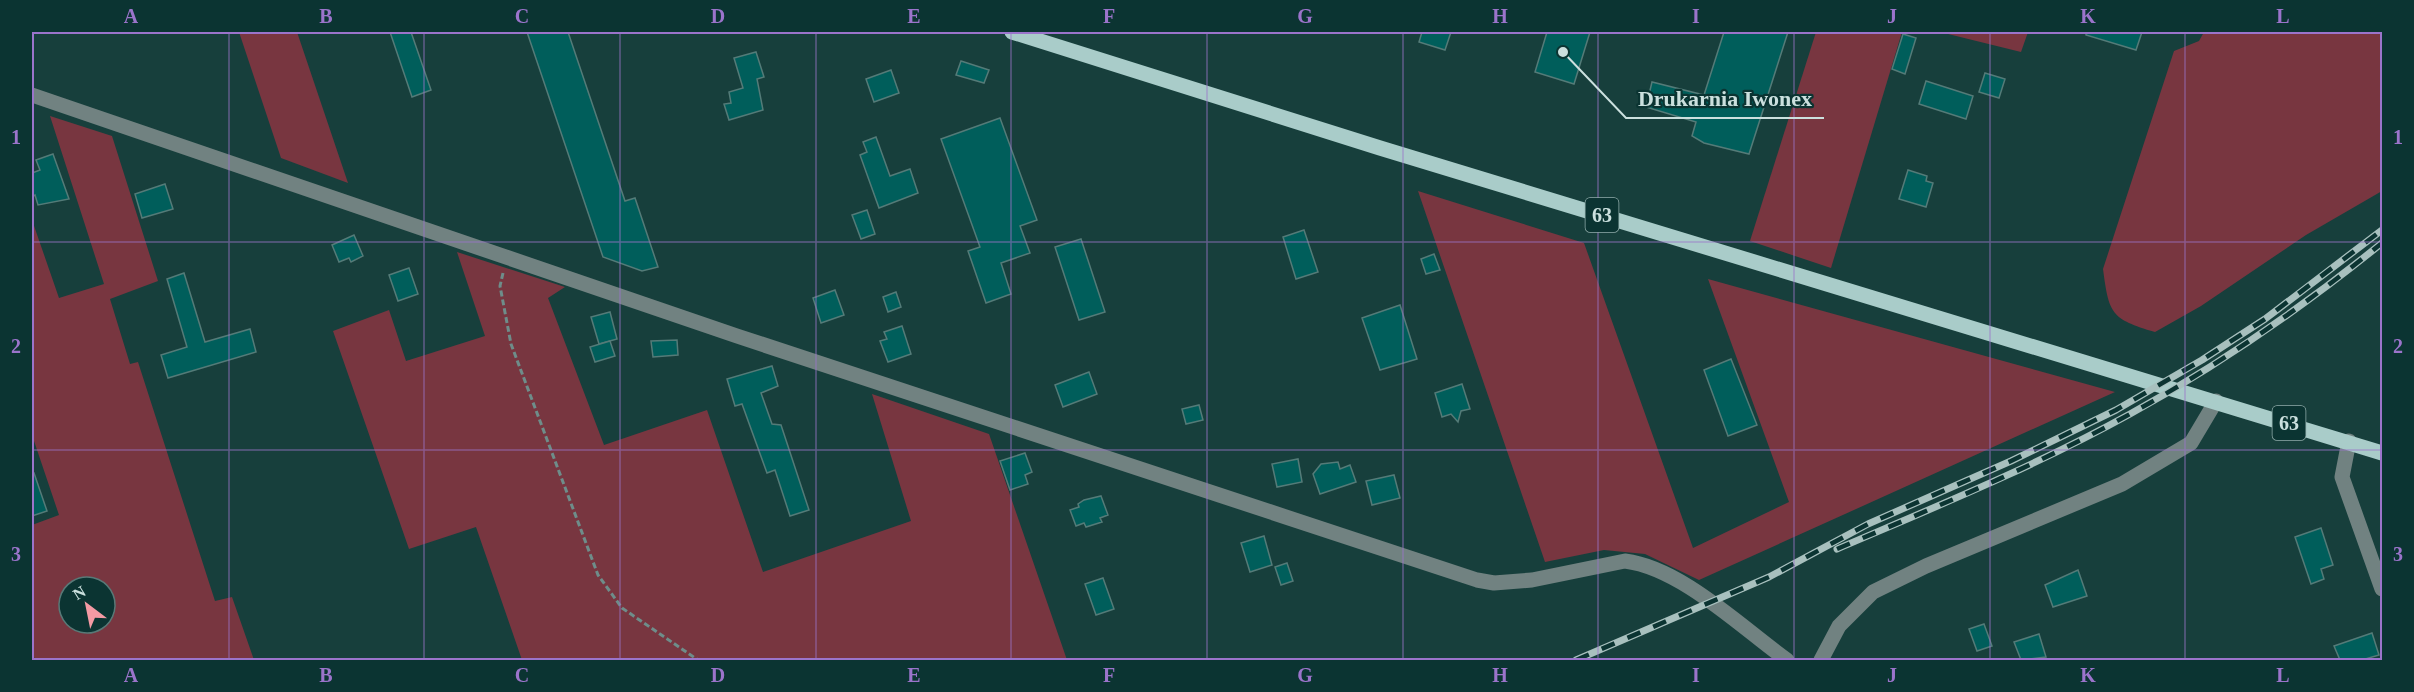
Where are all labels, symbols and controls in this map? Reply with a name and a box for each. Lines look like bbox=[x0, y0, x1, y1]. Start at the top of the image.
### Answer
text: A bbox=[124, 5, 139, 27]
text: B bbox=[319, 5, 333, 27]
text: C bbox=[515, 5, 529, 27]
text: D bbox=[711, 5, 725, 27]
text: E bbox=[907, 5, 921, 27]
text: F bbox=[1103, 5, 1115, 27]
text: G bbox=[1297, 5, 1313, 27]
text: H bbox=[1492, 5, 1508, 27]
text: I bbox=[1692, 5, 1700, 27]
text: J bbox=[1887, 5, 1897, 27]
text: K bbox=[2080, 5, 2096, 27]
text: L bbox=[2276, 5, 2290, 27]
callout: Drukarnia Iwonex bbox=[1626, 78, 1824, 118]
text: Drukarnia Iwonex bbox=[1638, 86, 1812, 111]
text: 1 bbox=[11, 126, 21, 148]
text: 1 bbox=[2393, 126, 2403, 148]
road number: 63 bbox=[1586, 198, 1618, 232]
text: 2 bbox=[11, 335, 21, 357]
text: 2 bbox=[2393, 335, 2403, 357]
road number: 63 bbox=[2272, 406, 2306, 440]
text: 3 bbox=[11, 543, 21, 565]
text: 3 bbox=[2393, 543, 2403, 565]
north arrow bbox=[57, 575, 117, 635]
text: N bbox=[70, 582, 89, 603]
text: A bbox=[124, 664, 139, 686]
text: B bbox=[319, 664, 333, 686]
text: C bbox=[515, 664, 529, 686]
text: D bbox=[711, 664, 725, 686]
text: E bbox=[907, 664, 921, 686]
text: F bbox=[1103, 664, 1115, 686]
text: G bbox=[1297, 664, 1313, 686]
text: H bbox=[1492, 664, 1508, 686]
text: I bbox=[1692, 664, 1700, 686]
text: J bbox=[1887, 664, 1897, 686]
text: K bbox=[2080, 664, 2096, 686]
text: L bbox=[2276, 664, 2290, 686]

